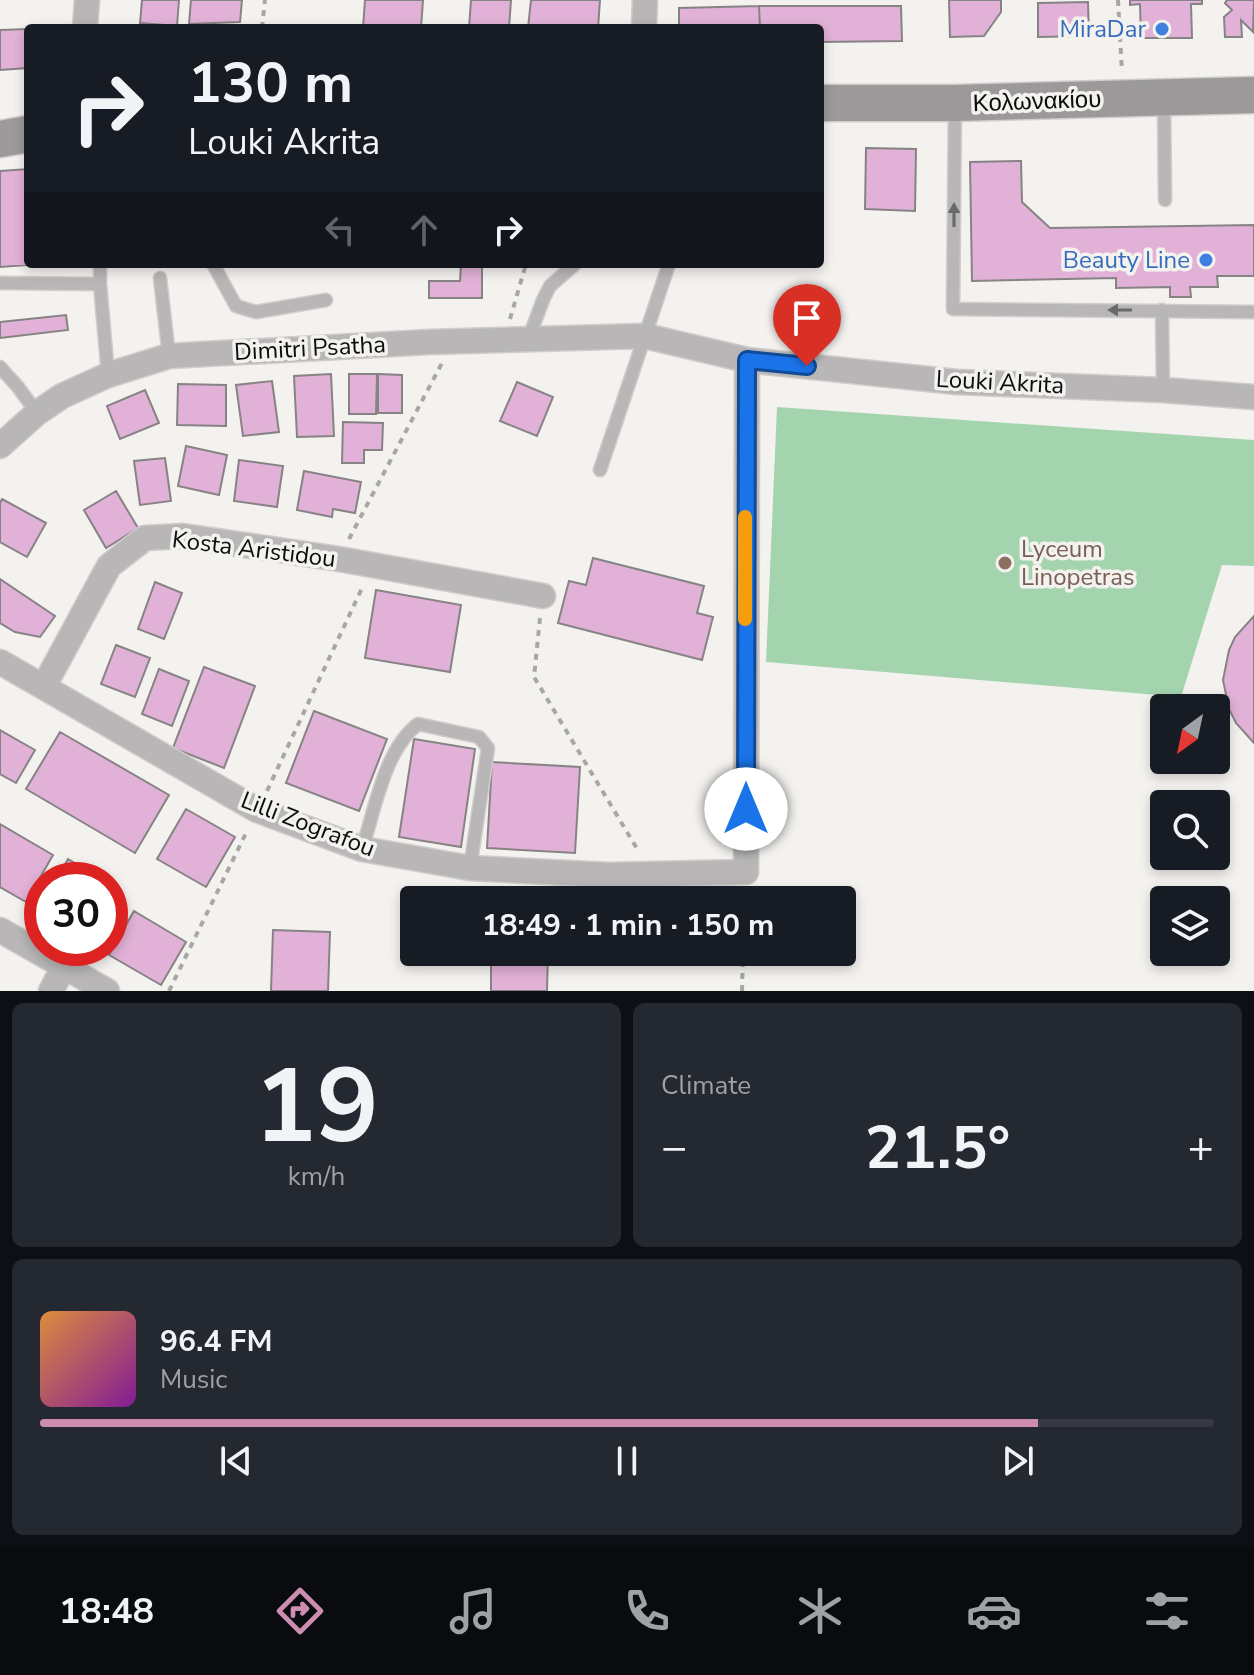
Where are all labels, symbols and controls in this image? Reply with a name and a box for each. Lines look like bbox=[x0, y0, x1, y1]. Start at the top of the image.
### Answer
place label: MiraDar bbox=[1060, 13, 1146, 45]
marker: MiraDar bbox=[1153, 20, 1171, 38]
text: 130 m bbox=[188, 45, 353, 122]
icon: right bbox=[56, 56, 160, 160]
street label: Κολωνακίου bbox=[972, 83, 1102, 119]
text: Louki Akrita bbox=[188, 118, 380, 167]
one-way arrow bbox=[948, 202, 960, 227]
icon: left bbox=[318, 208, 362, 252]
icon: ahead bbox=[402, 208, 446, 252]
icon: right bbox=[486, 208, 530, 252]
place label: Beauty Line bbox=[1063, 244, 1190, 276]
marker: Beauty Line bbox=[1197, 251, 1215, 269]
pin bbox=[773, 284, 841, 366]
icon: arrive bbox=[785, 296, 829, 340]
one-way arrow bbox=[1107, 304, 1132, 316]
street label: Dimitri Psatha bbox=[233, 328, 387, 368]
street label: Louki Akrita bbox=[935, 363, 1065, 401]
street label: Kosta Aristidou bbox=[170, 523, 338, 575]
place label: Lyceum Linopetras bbox=[1021, 533, 1134, 593]
marker: Lyceum Linopetras bbox=[996, 554, 1014, 572]
north arrow bbox=[1150, 694, 1230, 774]
map controls bbox=[1150, 694, 1230, 966]
position arrow bbox=[704, 767, 788, 851]
street label: Lilli Zografou bbox=[236, 784, 380, 864]
button: search bbox=[1150, 790, 1230, 870]
speed limit sign: 30 bbox=[24, 862, 128, 966]
button: layers bbox=[1150, 886, 1230, 966]
text: 18:49 · 1 min · 150 m bbox=[482, 905, 774, 946]
text: 19 bbox=[254, 1036, 379, 1178]
text: Climate bbox=[661, 1068, 751, 1103]
text: 21.5° bbox=[865, 1107, 1010, 1189]
text: − bbox=[661, 1118, 687, 1178]
text: + bbox=[1188, 1118, 1214, 1178]
text: km/h bbox=[288, 1159, 345, 1194]
text: 96.4 FM bbox=[160, 1321, 272, 1362]
text: Music bbox=[160, 1362, 227, 1397]
icon: previous bbox=[214, 1439, 258, 1483]
icon: pause bbox=[605, 1439, 649, 1483]
icon: next bbox=[996, 1439, 1040, 1483]
icon: directions bbox=[272, 1583, 328, 1639]
icon: music bbox=[445, 1583, 501, 1639]
icon: phone bbox=[619, 1583, 675, 1639]
icon: climate bbox=[792, 1583, 848, 1639]
icon: car bbox=[966, 1583, 1022, 1639]
icon: filters bbox=[1139, 1583, 1195, 1639]
text: 18:48 bbox=[59, 1587, 154, 1636]

